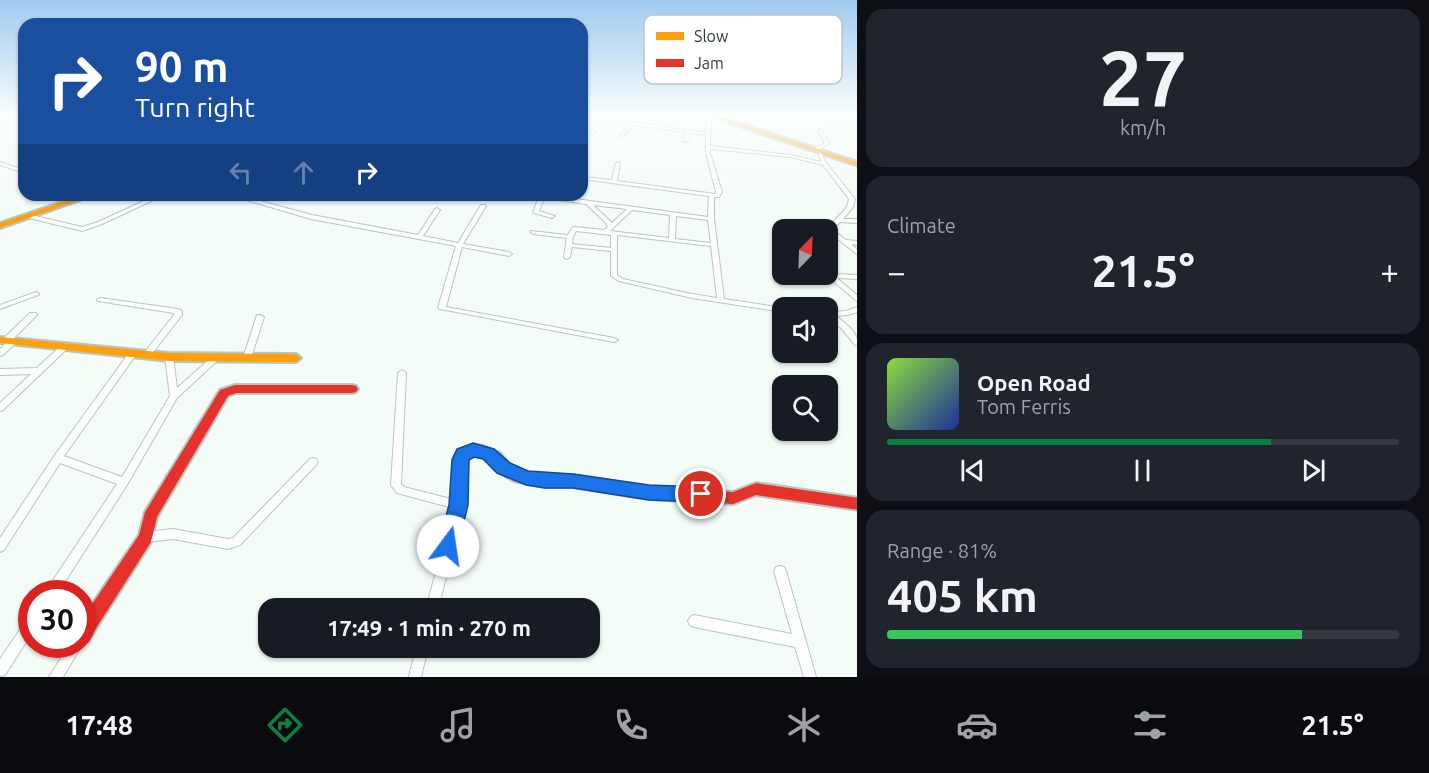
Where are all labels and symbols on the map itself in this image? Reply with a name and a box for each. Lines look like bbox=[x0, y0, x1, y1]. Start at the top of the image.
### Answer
legend bbox=[644, 15, 842, 84]
text: Slow bbox=[694, 27, 729, 45]
text: Jam bbox=[694, 54, 724, 72]
north arrow bbox=[772, 219, 838, 285]
pin bbox=[675, 468, 726, 519]
position arrow bbox=[416, 514, 480, 578]
speed limit sign: 30 bbox=[18, 580, 96, 658]

